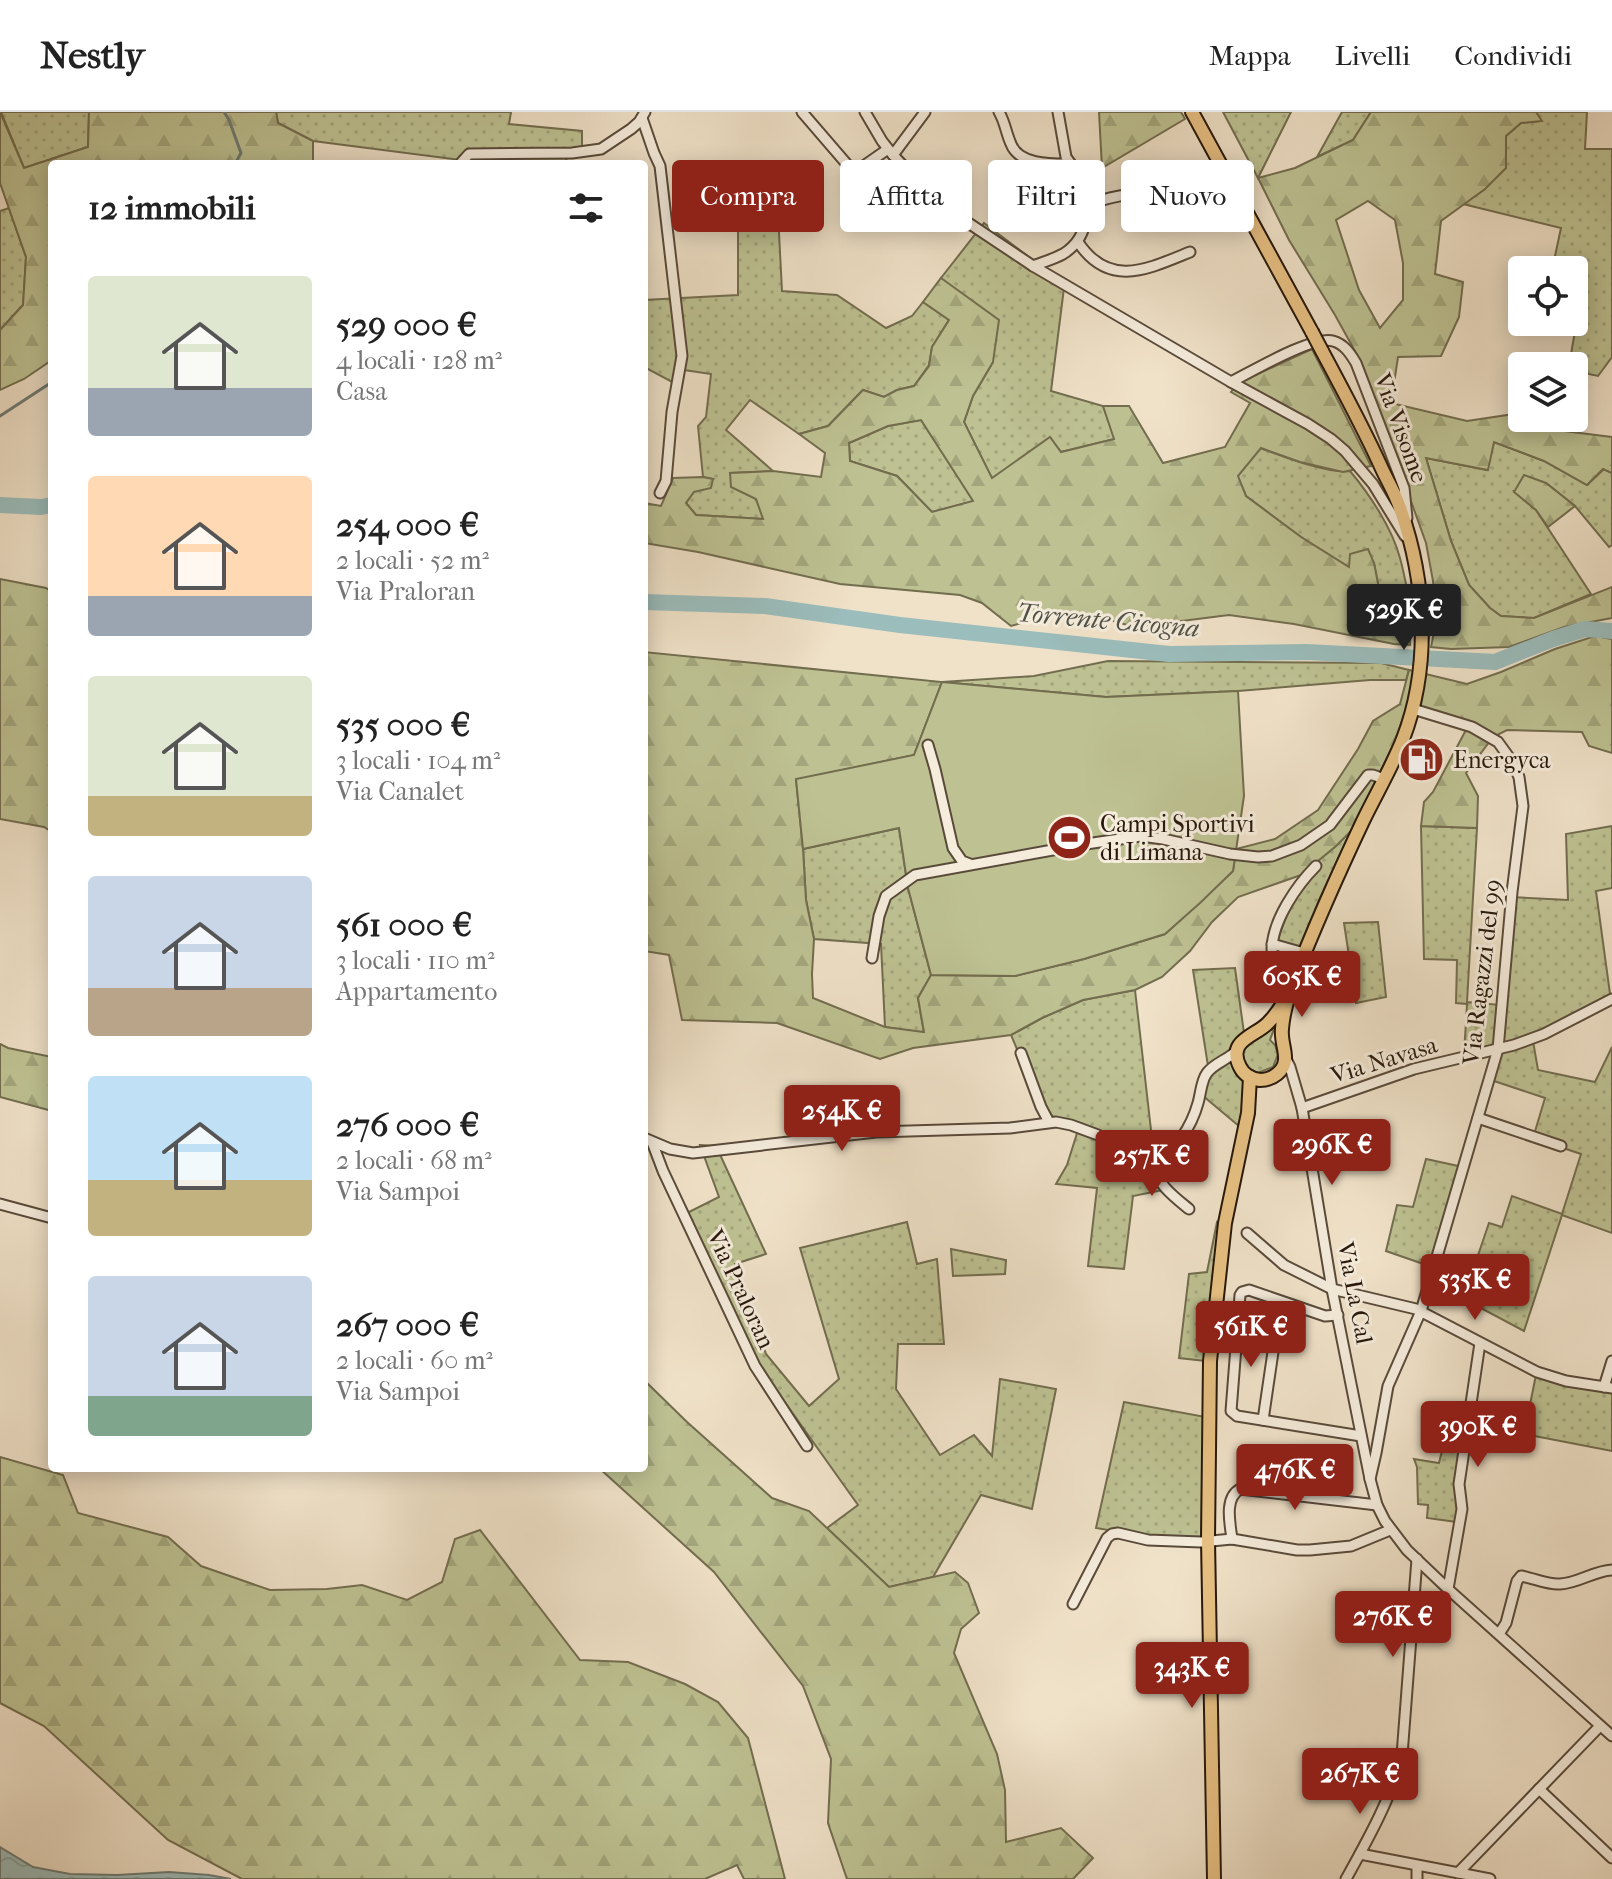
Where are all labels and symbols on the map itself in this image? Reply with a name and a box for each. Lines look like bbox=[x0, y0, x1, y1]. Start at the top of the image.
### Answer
street label: Via Visome bbox=[1368, 369, 1434, 487]
pin: 529K € bbox=[1339, 584, 1469, 652]
water label: Torrente Cicogna bbox=[1015, 597, 1201, 644]
fuel station icon: Energyca bbox=[1398, 736, 1446, 784]
place label: Energyca bbox=[1453, 746, 1551, 774]
place label: Campi Sportivi di Limana bbox=[1100, 810, 1255, 866]
sports icon: Campi Sportivi di Limana bbox=[1045, 814, 1093, 862]
street label: Via Ragazzi del 99 bbox=[1457, 878, 1507, 1067]
pin: 605K € bbox=[1237, 951, 1367, 1019]
street label: Via Navasa bbox=[1326, 1030, 1442, 1090]
pin: 254K € bbox=[777, 1085, 907, 1153]
pin: 296K € bbox=[1267, 1119, 1397, 1187]
pin: 257K € bbox=[1087, 1130, 1217, 1198]
street label: Via Praloran bbox=[701, 1224, 781, 1353]
street label: Via La Cal bbox=[1331, 1239, 1379, 1347]
pin: 535K € bbox=[1410, 1254, 1540, 1322]
pin: 561K € bbox=[1186, 1301, 1316, 1369]
pin: 390K € bbox=[1413, 1401, 1543, 1469]
pin: 476K € bbox=[1230, 1444, 1360, 1512]
pin: 276K € bbox=[1328, 1591, 1458, 1659]
pin: 343K € bbox=[1127, 1642, 1257, 1710]
pin: 267K € bbox=[1295, 1748, 1425, 1816]

